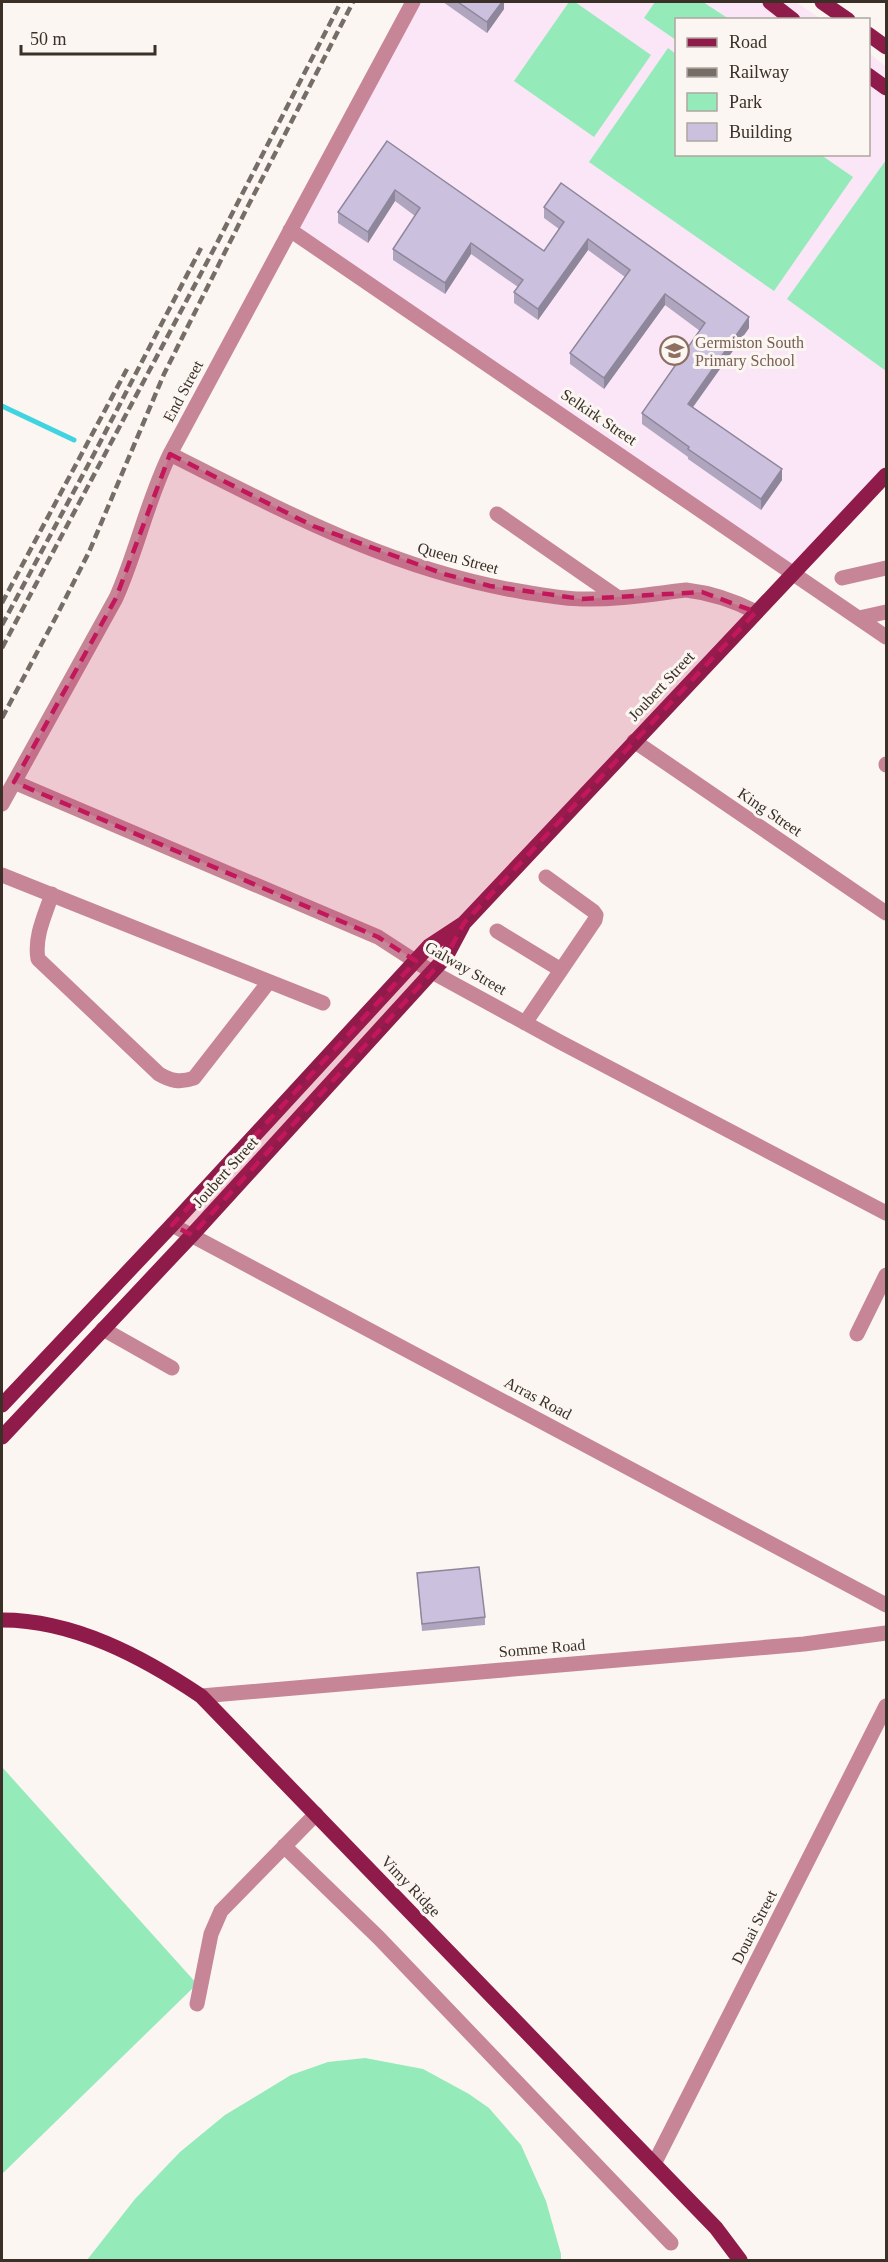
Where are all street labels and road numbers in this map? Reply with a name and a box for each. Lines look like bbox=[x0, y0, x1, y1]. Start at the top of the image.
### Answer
street label: End Street bbox=[160, 357, 207, 425]
street label: Selkirk Street bbox=[558, 385, 640, 449]
street label: Queen Street bbox=[416, 539, 501, 577]
street label: Joubert Street bbox=[625, 647, 698, 724]
street label: King Street bbox=[734, 784, 806, 841]
street label: Galway Street bbox=[422, 938, 510, 999]
street label: Joubert Street bbox=[189, 1133, 261, 1211]
street label: Arras Road bbox=[502, 1373, 574, 1423]
street label: Somme Road bbox=[498, 1636, 586, 1660]
street label: Vimy Ridge bbox=[377, 1852, 444, 1921]
street label: Douai Street bbox=[728, 1887, 780, 1967]

